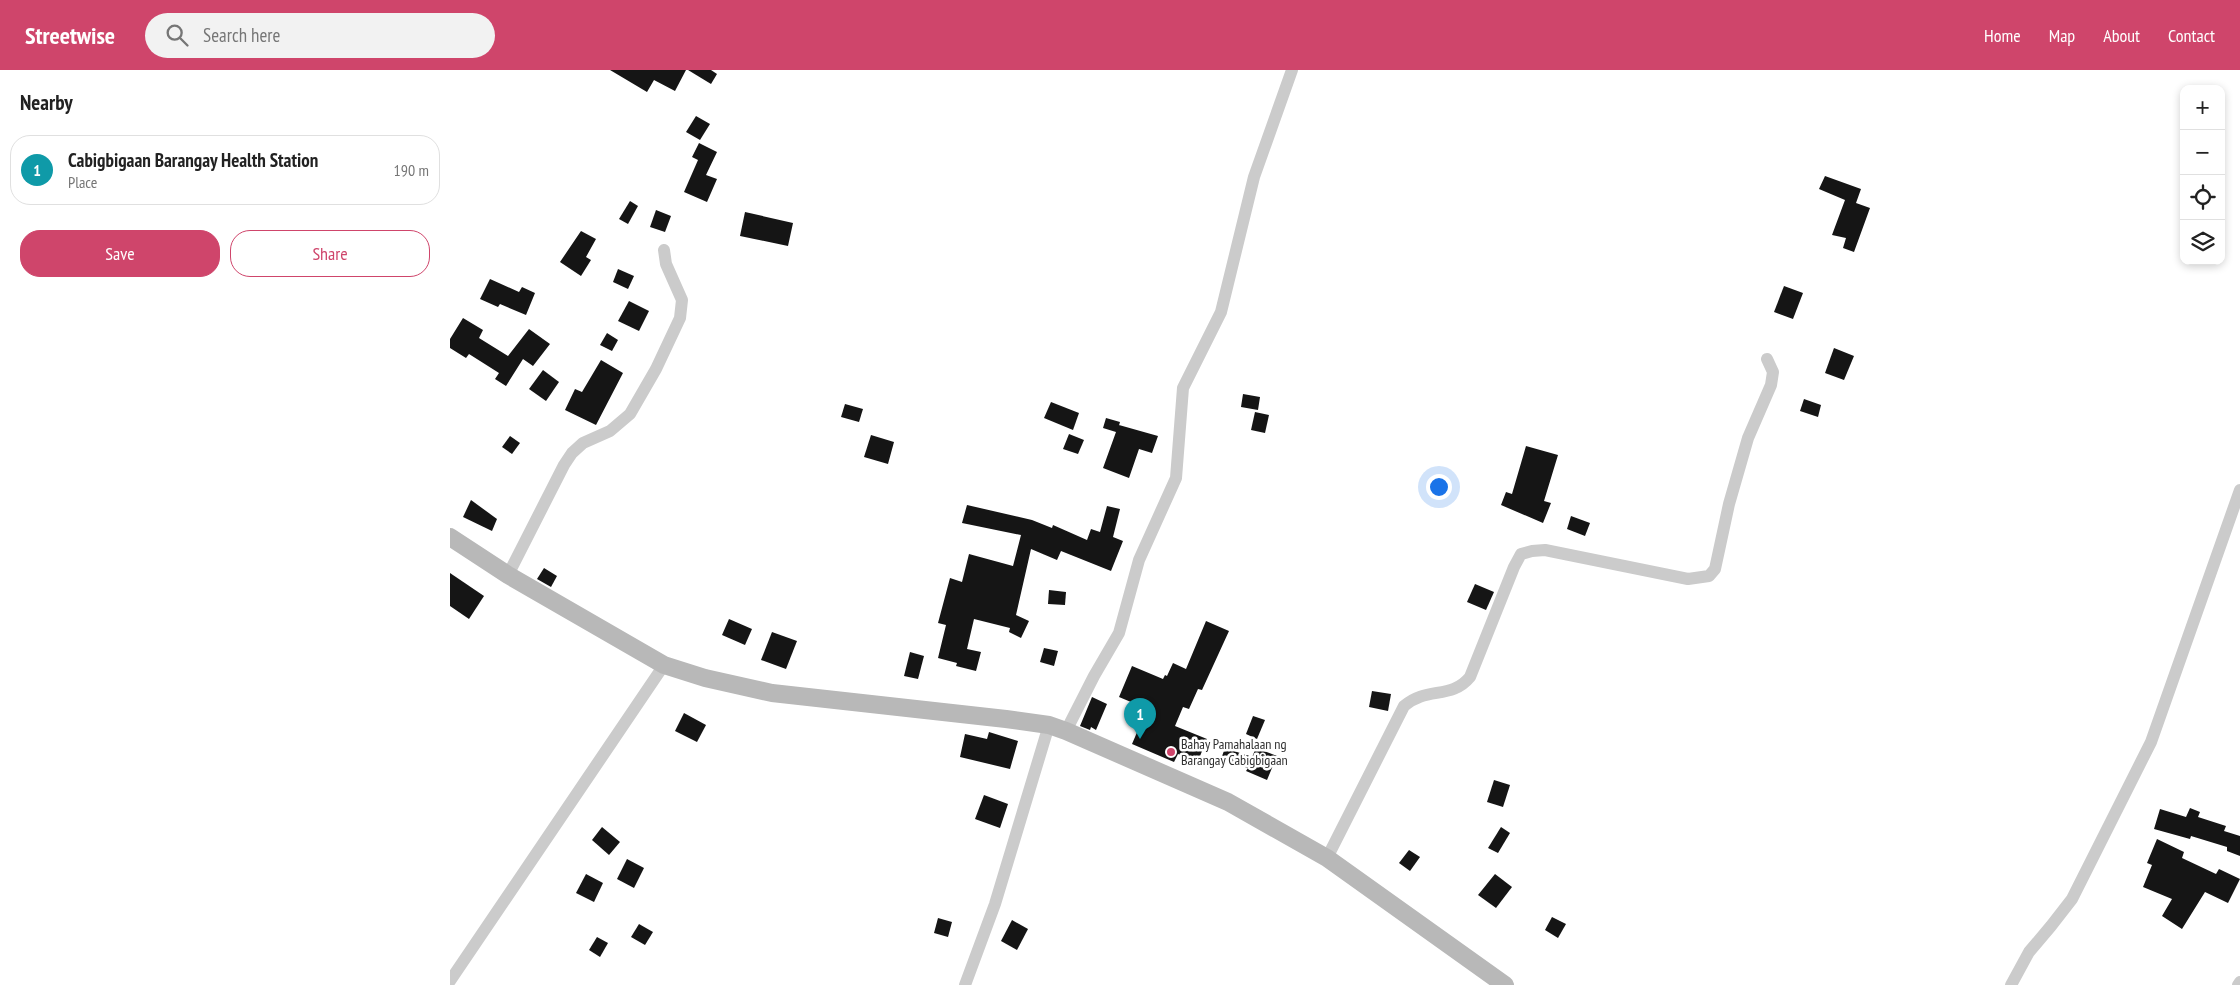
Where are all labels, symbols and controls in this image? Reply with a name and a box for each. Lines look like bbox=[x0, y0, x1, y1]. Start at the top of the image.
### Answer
search box bbox=[145, 13, 495, 58]
text: Streetwise bbox=[25, 20, 115, 51]
icon: search bbox=[163, 21, 191, 49]
text: Search here bbox=[203, 23, 280, 47]
text: Home bbox=[1984, 24, 2021, 47]
text: Map bbox=[2049, 24, 2075, 47]
text: About bbox=[2103, 24, 2140, 47]
text: Contact bbox=[2168, 24, 2215, 47]
map controls bbox=[2180, 85, 2225, 265]
button: + bbox=[2180, 85, 2225, 130]
text: Nearby bbox=[20, 89, 73, 116]
button: − bbox=[2180, 130, 2225, 175]
text: Cabigbigaan Barangay Health Station bbox=[68, 148, 318, 172]
text: 1 bbox=[33, 160, 41, 180]
text: 190 m bbox=[394, 160, 429, 180]
text: Place bbox=[68, 172, 97, 192]
button: locate bbox=[2180, 175, 2225, 220]
button: layers bbox=[2180, 220, 2225, 265]
button: Save bbox=[20, 230, 220, 277]
button: Share bbox=[230, 230, 430, 277]
your location bbox=[1426, 474, 1452, 500]
pin: 1 bbox=[1124, 698, 1156, 739]
place label: Bahay Pamahalaan ng Barangay Cabigbigaan bbox=[1181, 735, 1288, 769]
marker: Bahay Pamahalaan ng Barangay Cabigbigaan bbox=[1165, 746, 1177, 758]

